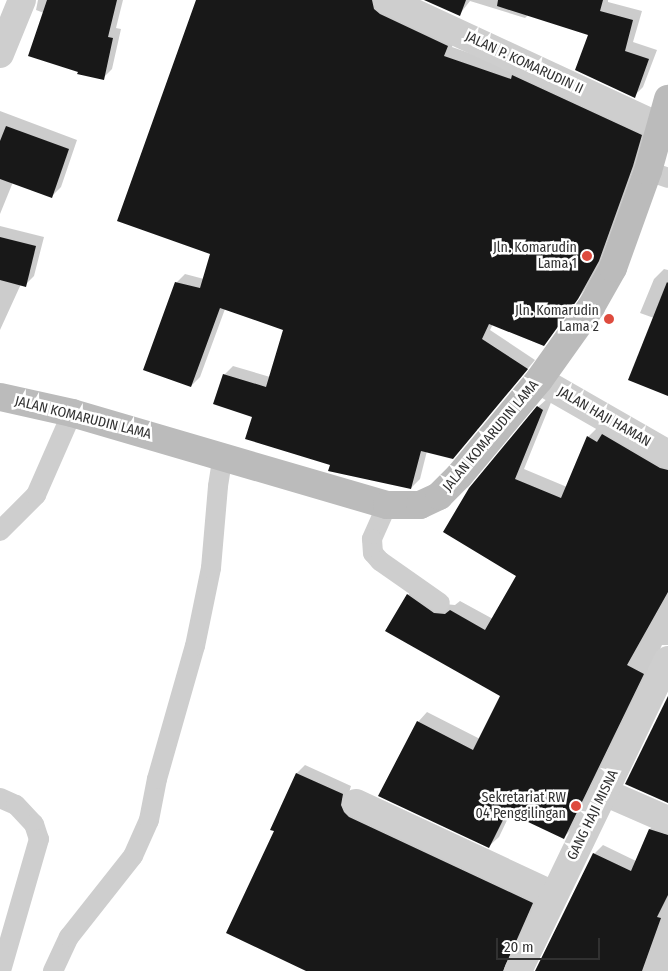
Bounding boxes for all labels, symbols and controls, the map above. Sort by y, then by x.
street label: JALAN P. KOMARUDIN II [462,28,586,98]
place label: Jln. Komarudin Lama 1 [493,240,577,272]
marker: Jln. Komarudin Lama 1 [581,250,593,262]
place label: Jln. Komarudin Lama 2 [515,303,599,336]
marker: Jln. Komarudin Lama 2 [603,313,615,325]
street label: JALAN KOMARUDIN LAMA [440,377,542,495]
street label: JALAN HAJI HAMAN [554,384,654,450]
street label: JALAN KOMARUDIN LAMA [13,393,153,443]
street label: GANG HAJI MISNA [564,767,622,863]
place label: Sekretariat RW 04 Penggilingan [476,790,566,822]
marker: Sekretariat RW 04 Penggilingan [570,800,582,812]
scale bar [498,928,602,960]
text: 20 m [504,938,534,956]

